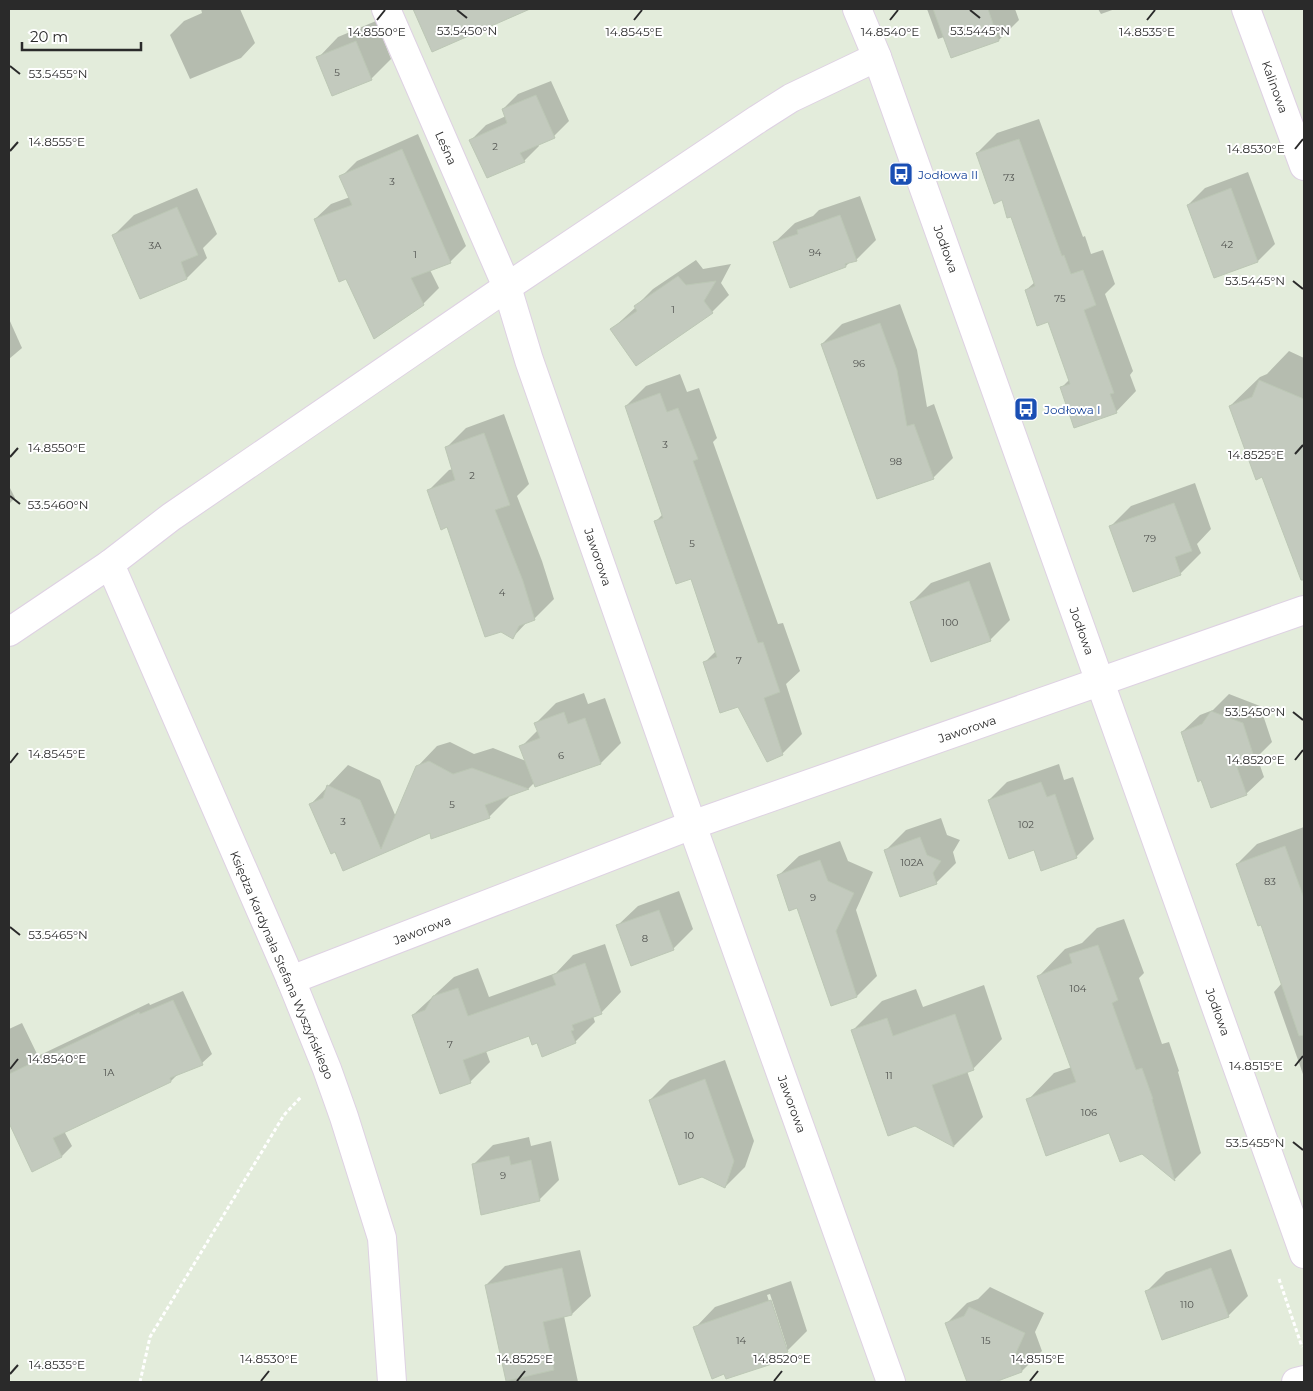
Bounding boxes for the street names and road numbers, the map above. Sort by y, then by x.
street label: Kalinowa [1259,59,1291,115]
street label: Leśna [432,129,460,167]
street label: Jodłowa [930,222,962,275]
street label: Jaworowa [581,525,615,588]
street label: Jodłowa [1066,604,1098,657]
street label: Jaworowa [935,712,998,746]
street label: Księdza Kardynała Stefana Wyszyńskiego [227,849,337,1081]
street label: Jaworowa [390,912,453,948]
street label: Jodłowa [1202,985,1234,1038]
street label: Jaworowa [774,1072,809,1135]

